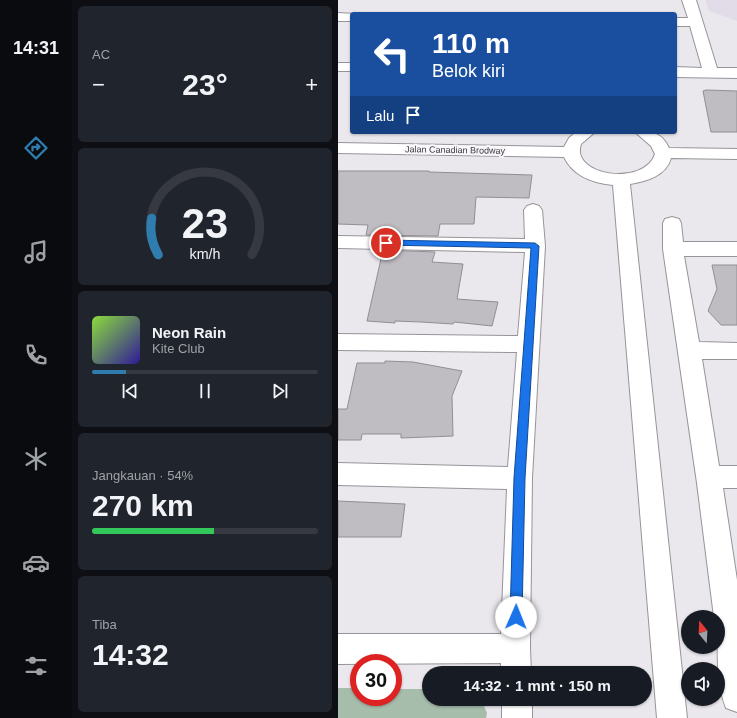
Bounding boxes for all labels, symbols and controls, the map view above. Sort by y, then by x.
icon: left [366,28,418,80]
text: 110 m [432,28,510,59]
text: 14:31 [13,38,59,58]
text: AC [92,47,110,62]
text: Belok kiri [432,61,505,81]
text: 23° [182,68,228,101]
text: − [92,72,105,97]
text: + [305,72,318,97]
icon: arrive [402,104,424,126]
text: Lalu [366,107,394,124]
icon: directions [22,134,50,162]
street label: Jalan Canadian Brodway [405,144,506,156]
text: 23 [182,199,228,246]
pin [369,226,403,260]
icon: arrive [375,232,397,254]
icon: music [22,238,50,266]
text: km/h [190,245,221,261]
text: Neon Rain [152,324,226,341]
icon: phone [22,341,50,369]
text: Kite Club [152,341,205,356]
icon: previous [119,380,141,402]
icon: pause [194,380,216,402]
icon: next [269,380,291,402]
icon: climate [22,445,50,473]
text: Jangkauan · 54% [92,468,193,483]
text: 270 km [92,489,194,522]
icon: car [22,549,50,577]
position arrow [495,596,537,638]
north arrow [681,610,725,654]
map controls [681,610,725,706]
text: Tiba [92,617,117,632]
text: 14:32 [92,638,169,671]
icon: filters [22,652,50,680]
speed limit sign: 30 [350,654,402,706]
button: sound [681,662,725,706]
text: 14:32 · 1 mnt · 150 m [463,677,611,694]

